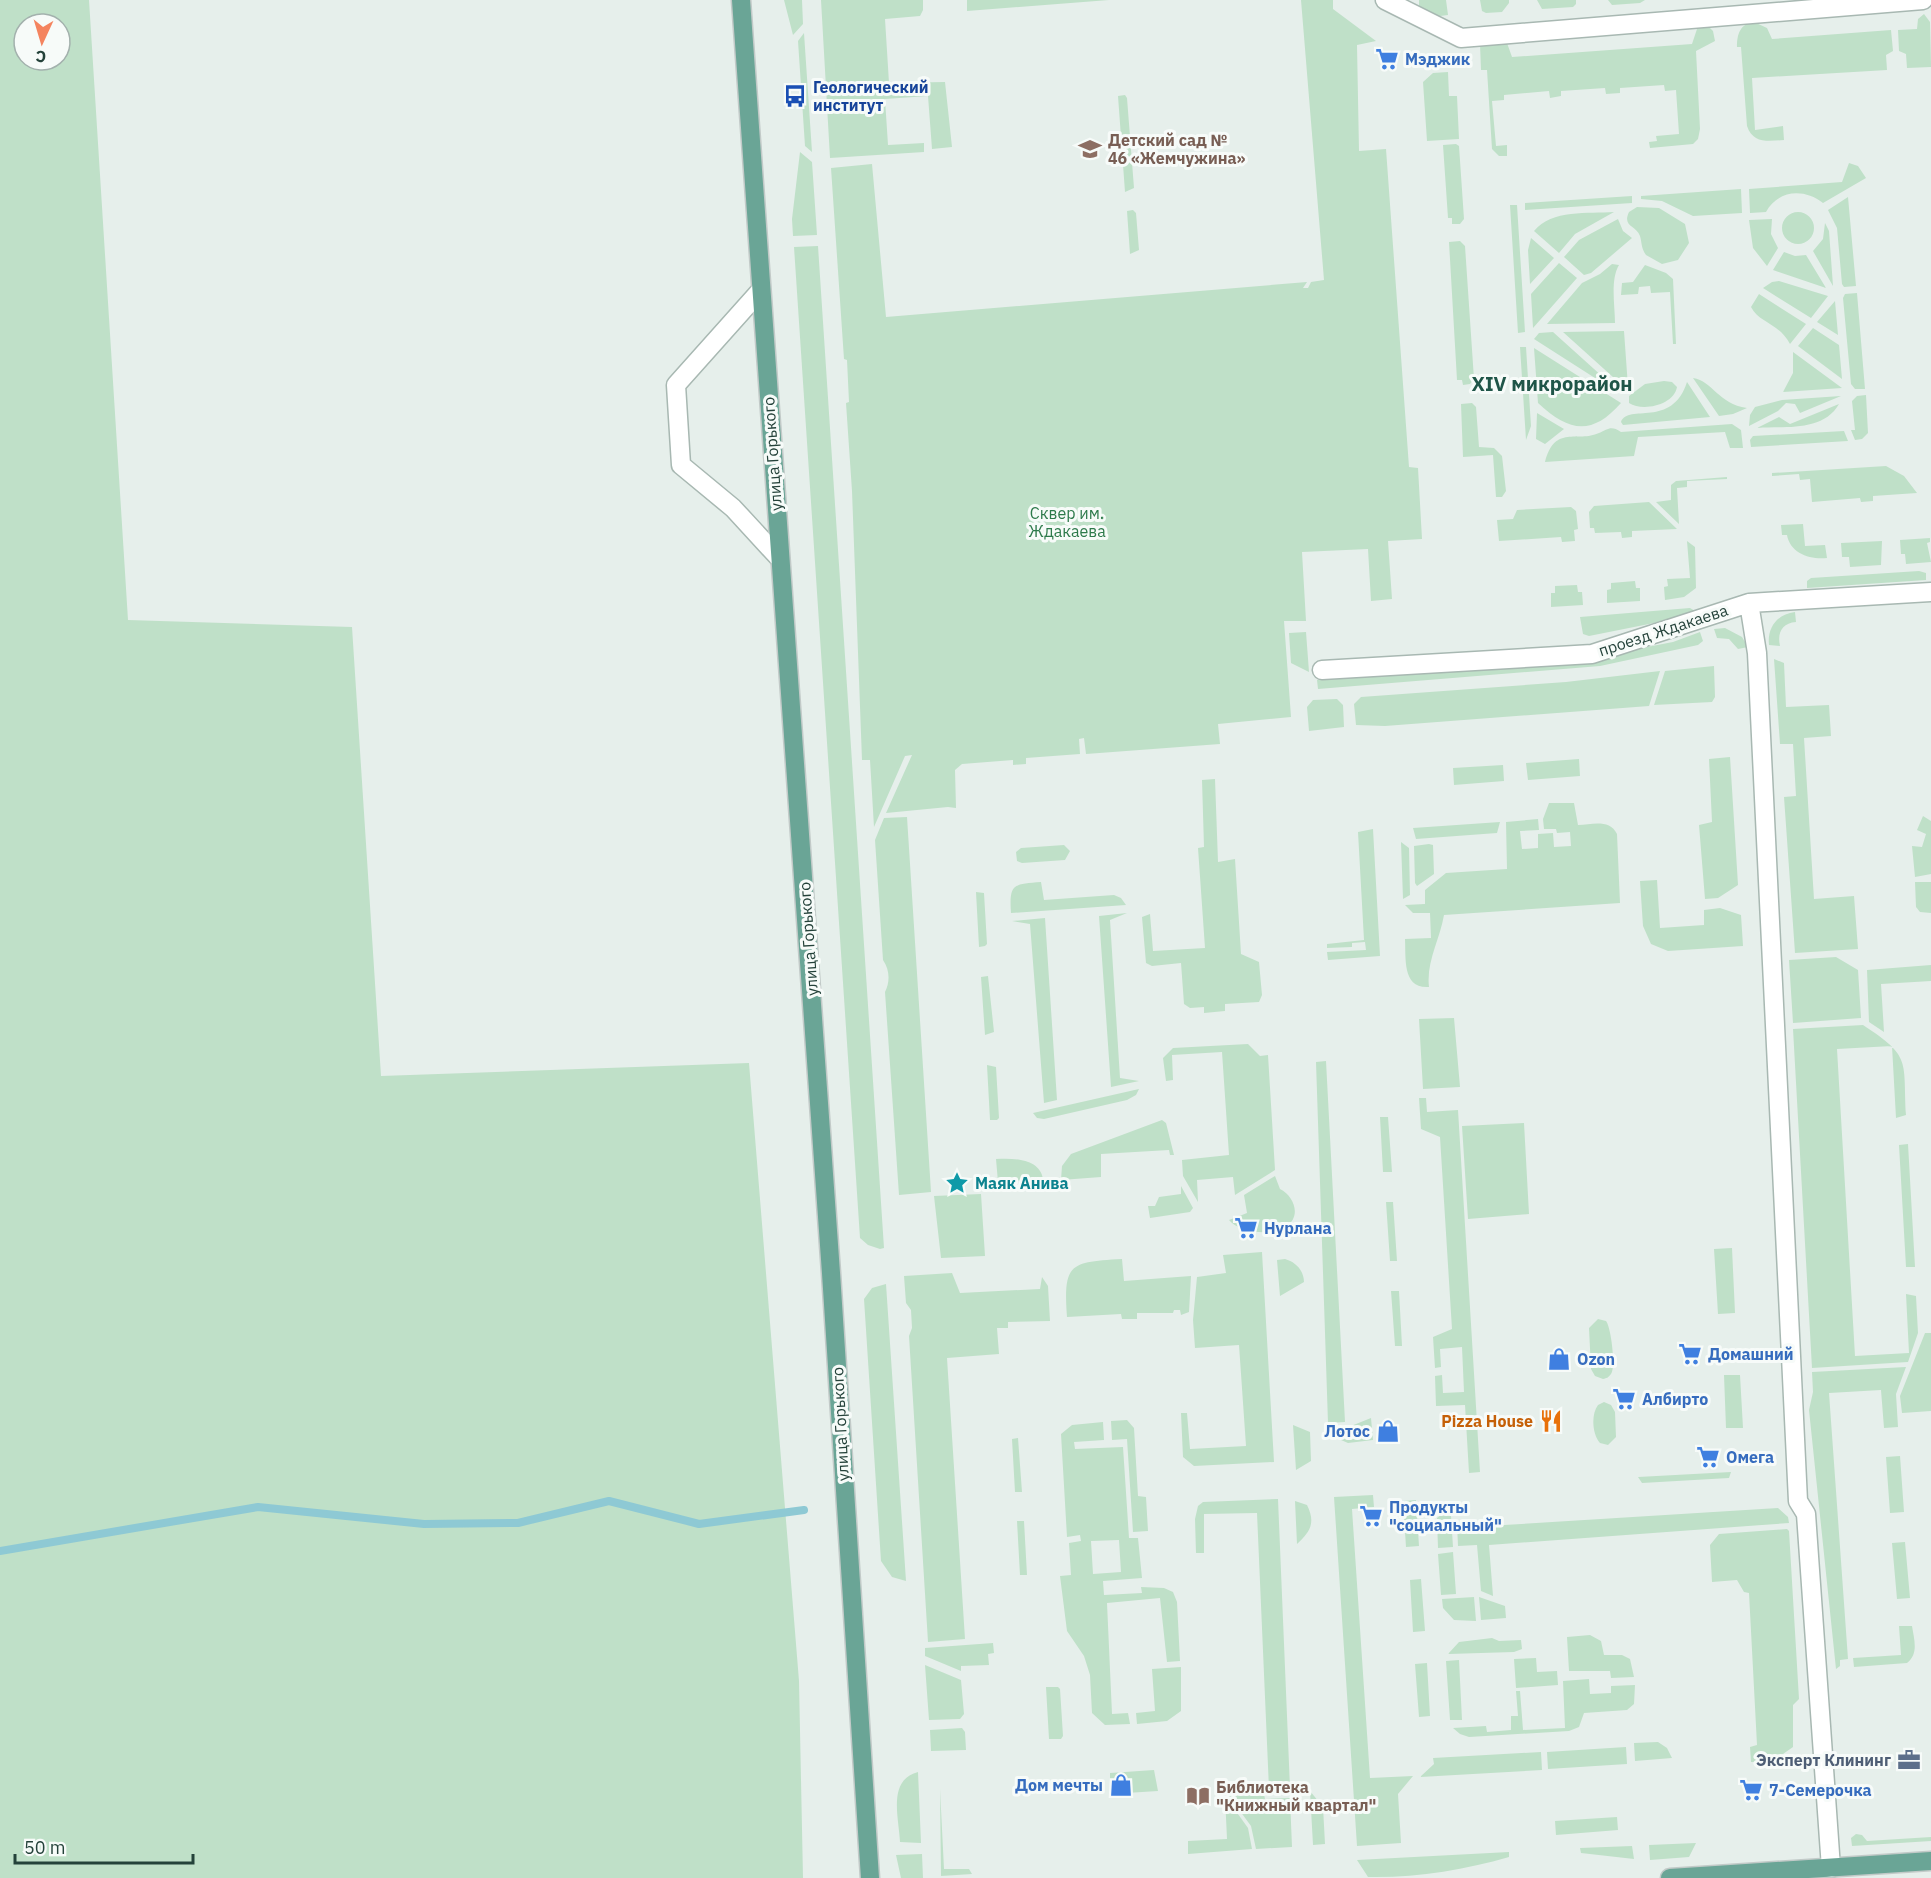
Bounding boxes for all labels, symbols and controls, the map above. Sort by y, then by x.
north arrow [12,12,72,72]
supermarket icon: Мэджик [1374,46,1400,72]
text: С [35,47,47,67]
place label: Мэджик [1405,49,1470,69]
place label: Геологический институт [813,77,929,115]
bus stop icon: Геологический институт [782,83,808,109]
place label: Детский сад № 46 «Жемчужина» [1108,130,1246,168]
school or university icon: Детский сад № 46 «Жемчужина» [1077,136,1103,162]
district label: XIV микрорайон [1471,370,1633,397]
street label: улица Горького [758,396,786,512]
park label: Сквер им. Ждакаева [1028,503,1106,541]
street label: проезд Ждакаева [1596,600,1731,660]
street label: улица Горького [794,881,822,997]
place icon: Маяк Анива [944,1170,970,1196]
place label: Маяк Анива [975,1173,1069,1193]
supermarket icon: Нурлана [1233,1215,1259,1241]
place label: Нурлана [1264,1218,1332,1238]
supermarket icon: Домашний [1677,1341,1703,1367]
place label: Домашний [1708,1344,1794,1364]
shop icon: Ozon [1546,1346,1572,1372]
place label: Ozon [1577,1349,1615,1369]
street label: улица Горького [827,1366,853,1482]
supermarket icon: Албирто [1611,1386,1637,1412]
place label: Албирто [1642,1389,1708,1409]
restaurant icon: Pizza House [1538,1408,1564,1434]
place label: Pizza House [1441,1411,1533,1431]
shop icon: Лотос [1375,1418,1401,1444]
place label: Лотос [1324,1421,1370,1441]
supermarket icon: Омега [1695,1444,1721,1470]
place label: Омега [1726,1447,1774,1467]
place label: Продукты "социальный" [1389,1497,1502,1535]
supermarket icon: Продукты "социальный" [1358,1503,1384,1529]
office icon: Эксперт Клининг [1896,1747,1922,1773]
place label: Эксперт Клининг [1756,1750,1891,1770]
shop icon: Дом мечты [1108,1772,1134,1798]
place label: Дом мечты [1015,1775,1103,1795]
place label: Библиотека "Книжный квартал" [1216,1777,1376,1815]
supermarket icon: 7-Семерочка [1738,1777,1764,1803]
place label: 7-Семерочка [1769,1780,1872,1800]
library icon: Библиотека "Книжный квартал" [1185,1783,1211,1809]
scale bar [15,1827,194,1865]
text: 50 m [24,1836,66,1859]

